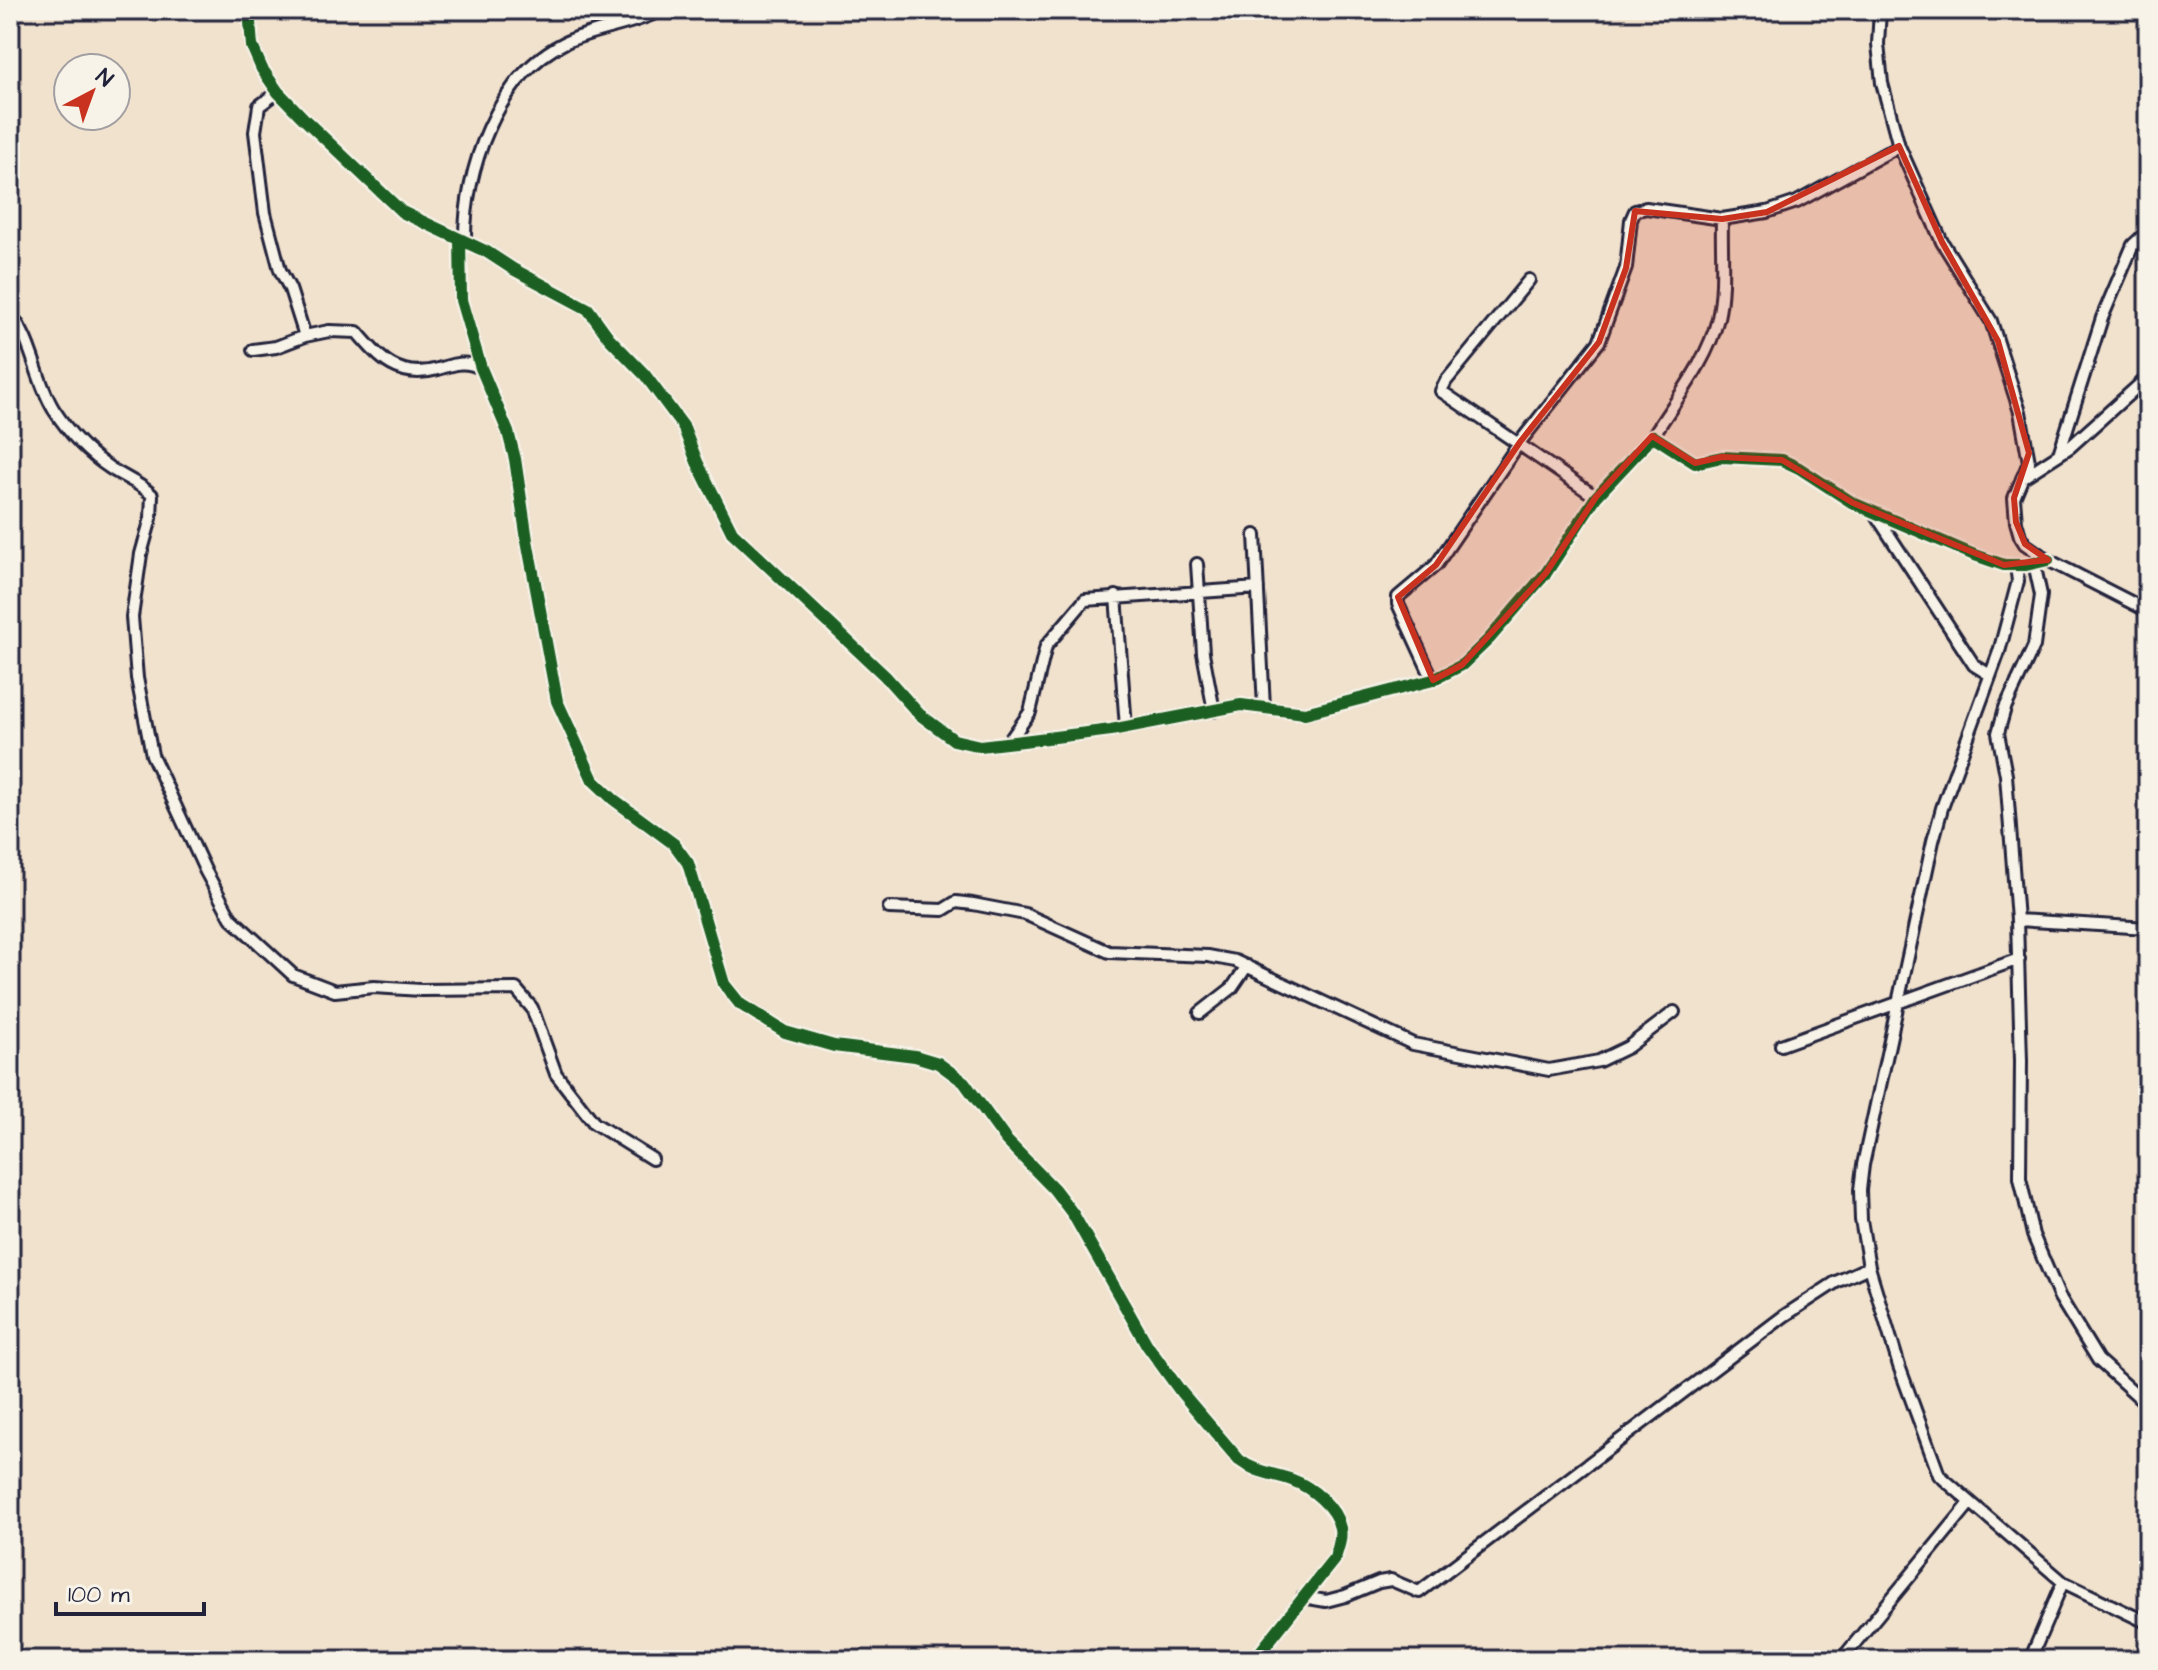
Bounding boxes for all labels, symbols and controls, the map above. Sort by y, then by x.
north arrow [52,52,132,132]
text: N [89,62,120,94]
scale bar [56,1566,204,1616]
text: 100 m [68,1578,130,1612]

